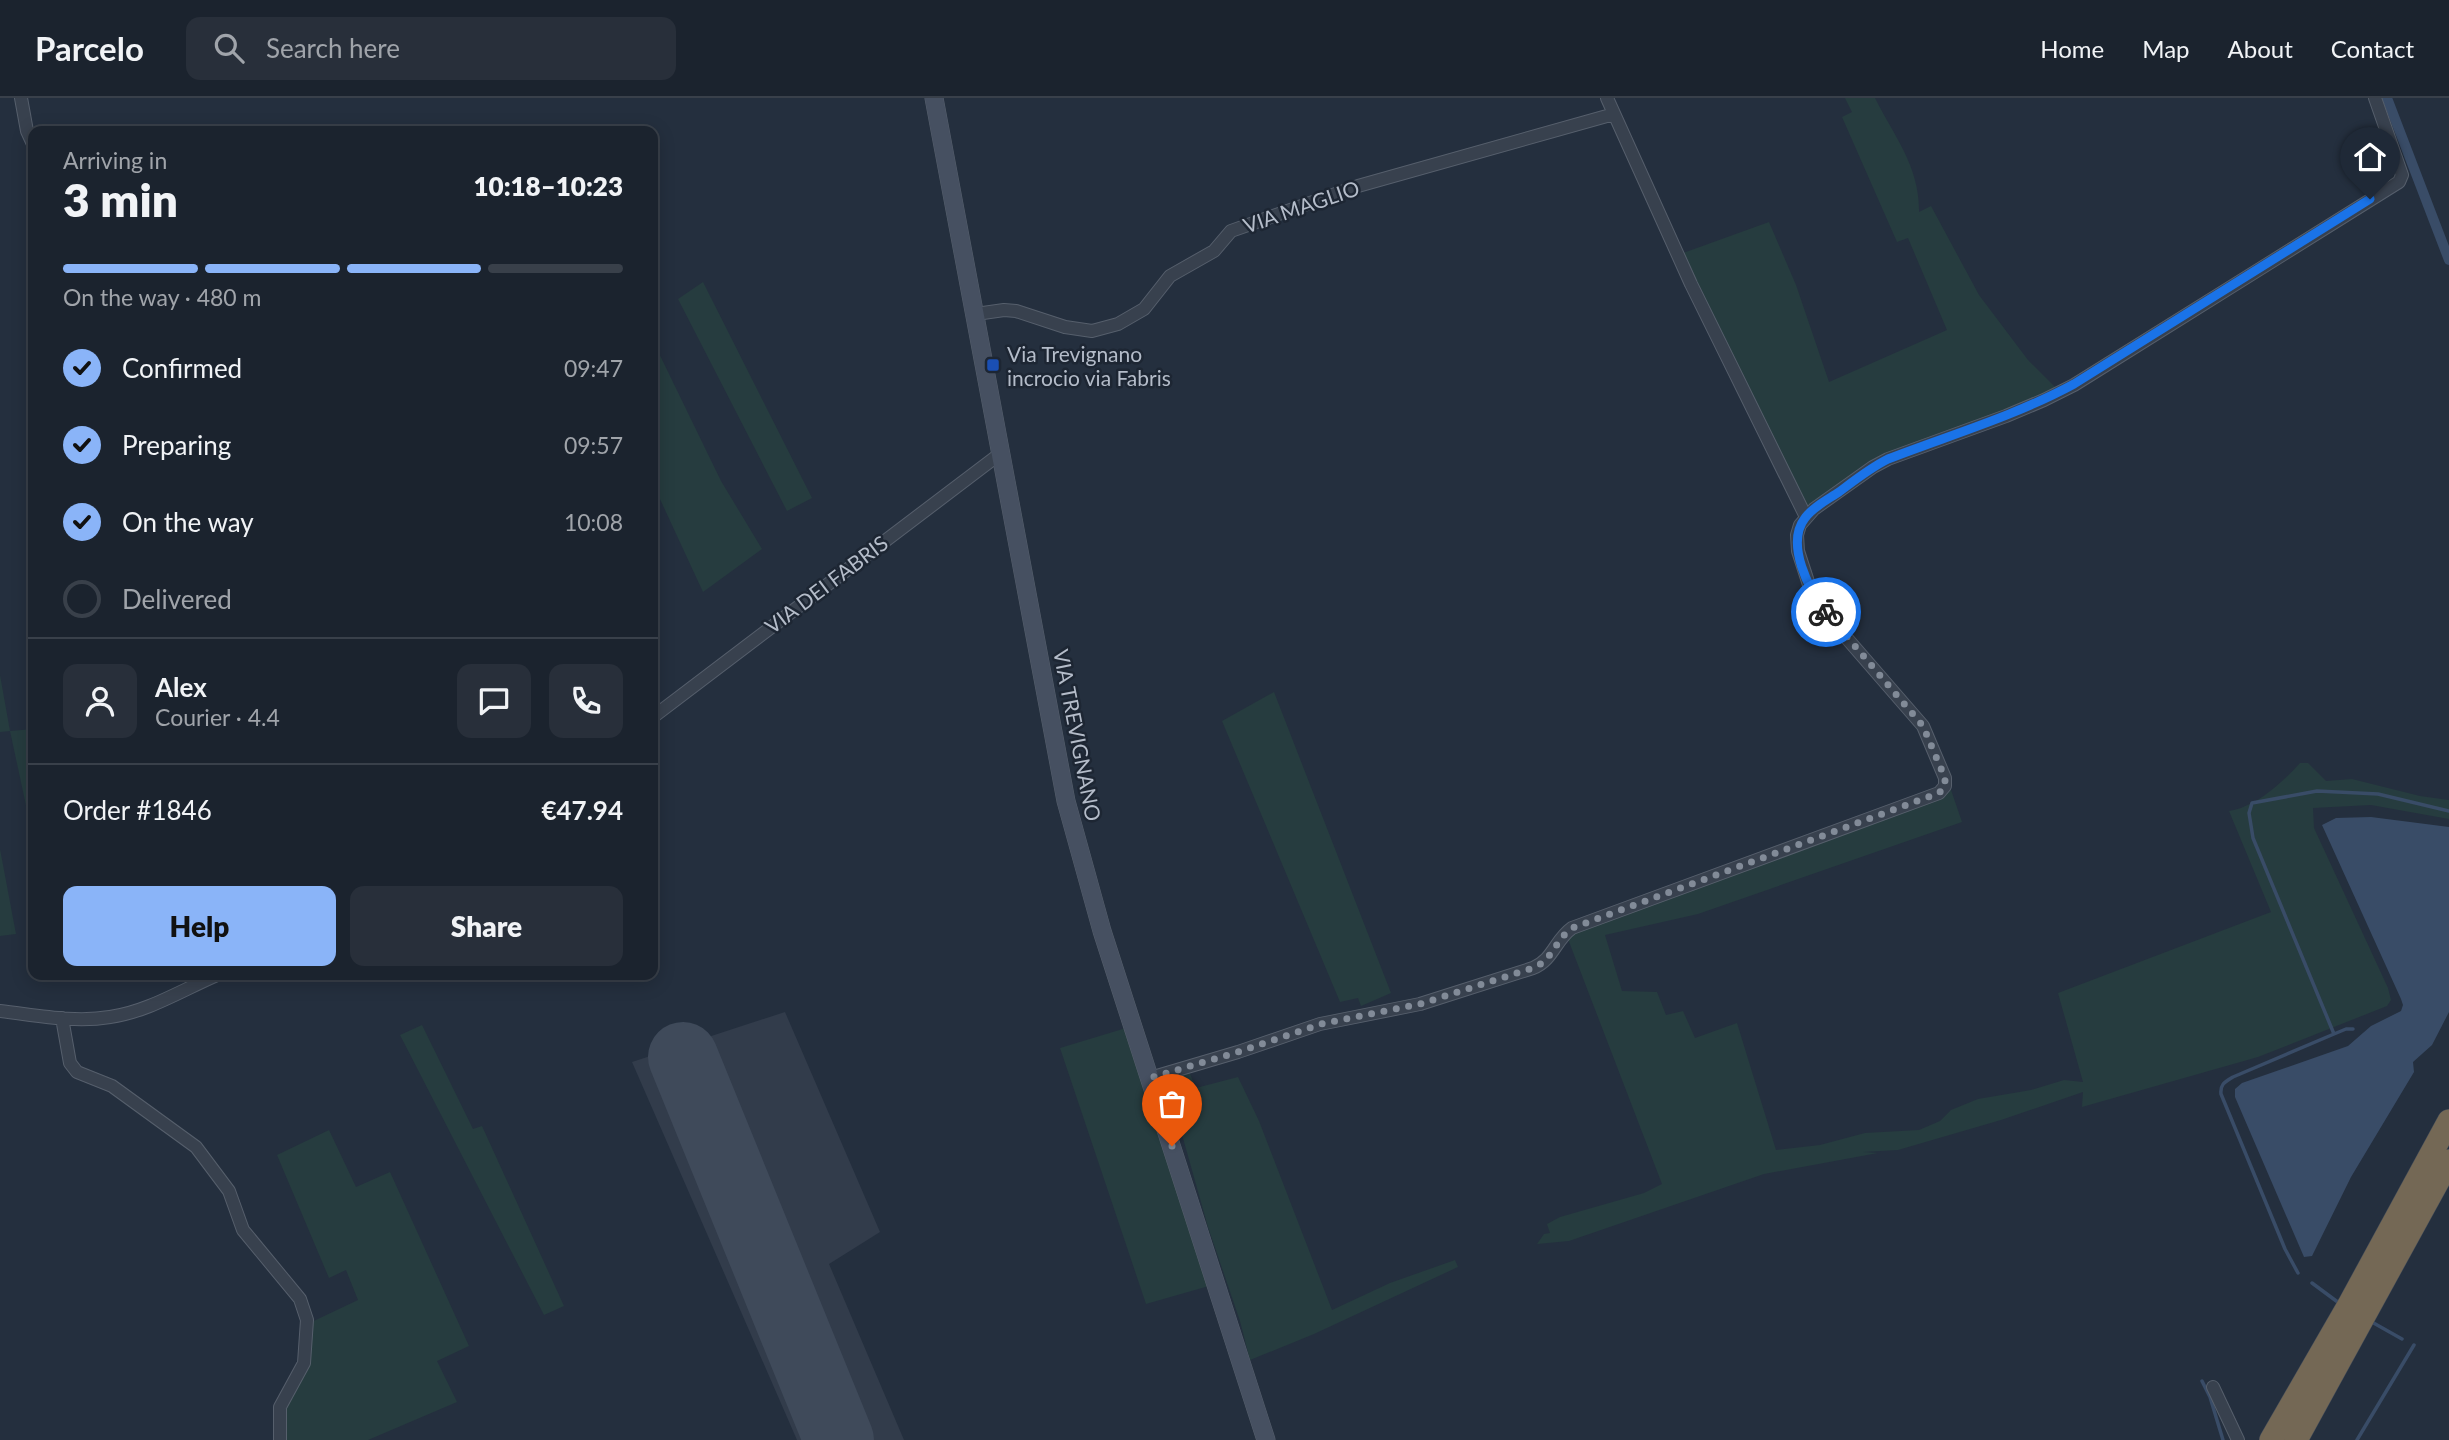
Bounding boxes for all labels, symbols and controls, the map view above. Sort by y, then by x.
search box [186,17,676,80]
text: Parcelo [35,28,144,68]
icon: search [210,29,248,67]
text: Search here [266,32,400,64]
text: Home [2040,34,2104,63]
text: Map [2142,34,2190,63]
text: About [2228,34,2293,63]
text: Contact [2331,34,2414,63]
pin [2340,127,2400,199]
icon: home [2351,138,2389,176]
text: Arriving in [63,146,167,174]
text: 10:18–10:23 [473,170,623,202]
text: 3 min [63,172,178,227]
street label: VIA MAGLIO [1240,174,1362,238]
text: On the way · 480 m [63,283,262,311]
place label: Via Trevignano incrocio via Fabris [1007,341,1171,390]
icon: check [63,349,101,387]
text: Confirmed [122,352,242,384]
text: 09:47 [564,354,623,382]
marker: Via Trevignano incrocio via Fabris [985,357,1001,373]
icon: check [63,426,101,464]
text: Preparing [122,429,231,461]
text: 09:57 [564,431,623,459]
icon: check [63,503,101,541]
text: On the way [122,506,254,538]
text: 10:08 [564,508,623,536]
street label: VIA DEI FABRIS [760,530,892,638]
courier [1791,577,1861,647]
text: Delivered [122,583,232,615]
icon: bike [1807,593,1845,631]
street label: VIA TREVIGNANO [1049,647,1107,823]
button: person [63,664,137,738]
button: chat [457,664,531,738]
button: phone [549,664,623,738]
text: Alex [155,671,207,703]
text: Courier · 4.4 [155,703,280,731]
text: Order #1846 [63,794,212,826]
text: €47.94 [541,794,623,826]
button: Help [63,886,336,966]
button: Share [350,886,623,966]
pin [1142,1074,1202,1146]
icon: bag [1153,1085,1191,1123]

